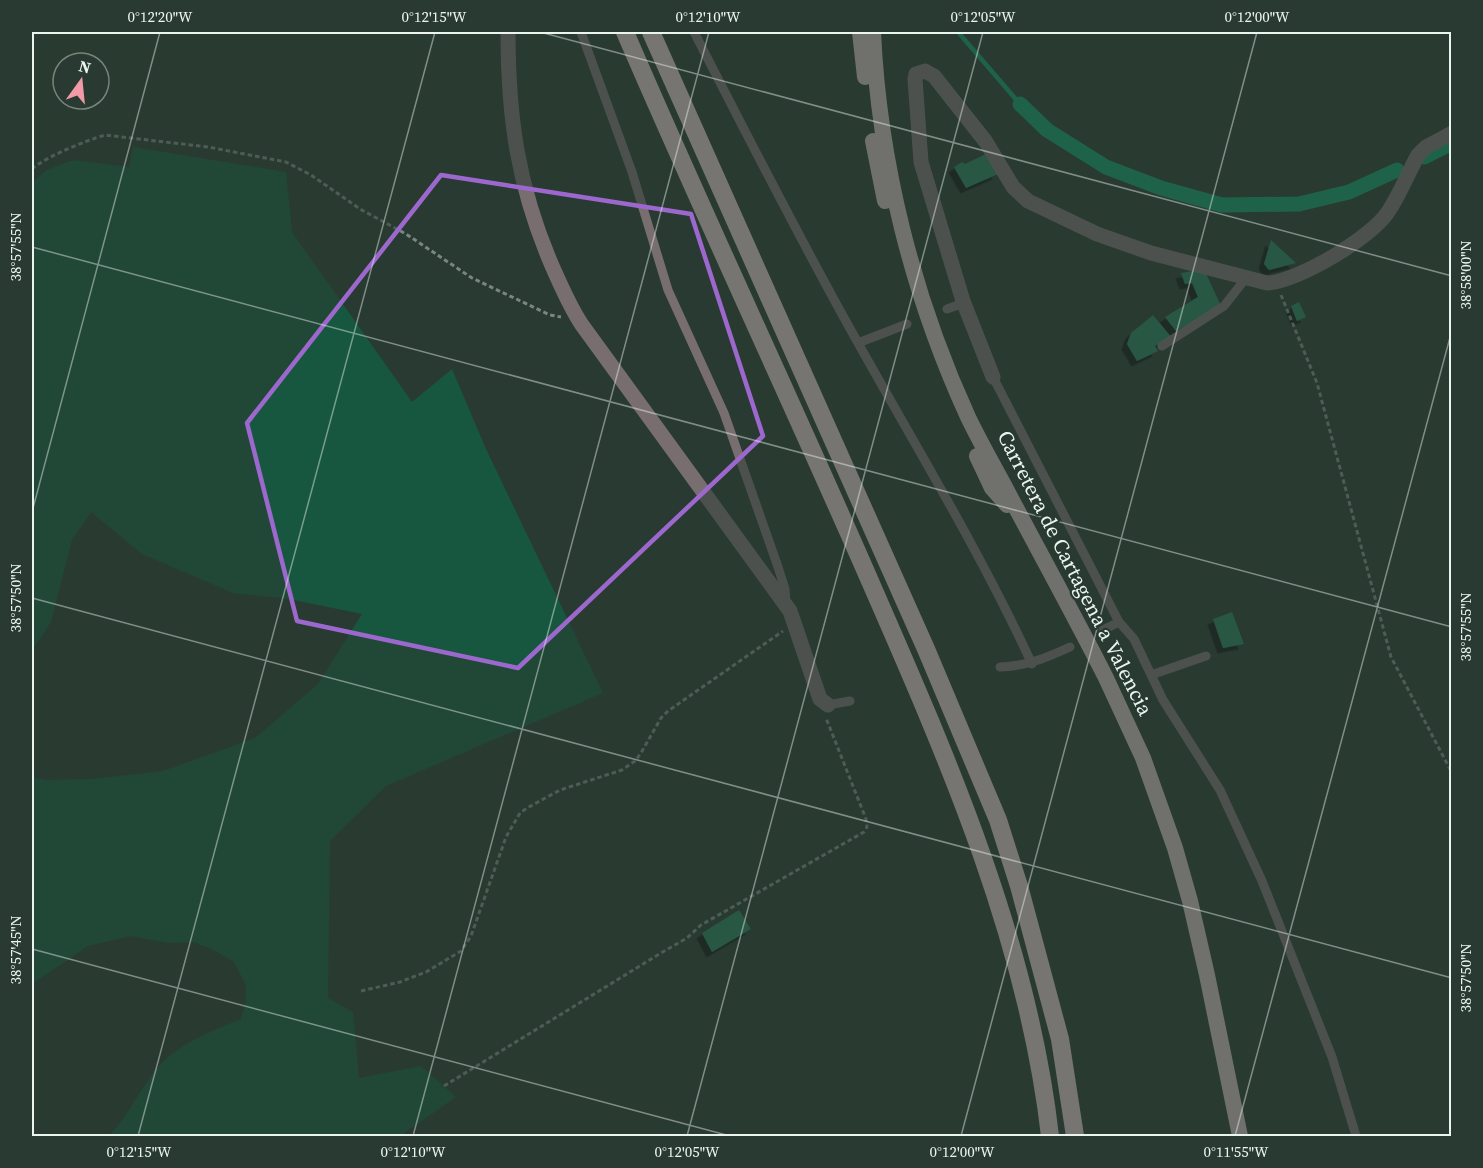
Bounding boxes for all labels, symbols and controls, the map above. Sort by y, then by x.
text: 0°12'20"W [128,6,193,27]
text: 0°12'15"W [402,6,467,27]
text: 0°12'10"W [676,6,741,27]
text: 0°12'05"W [951,6,1016,27]
text: 0°12'00"W [1225,6,1290,27]
north arrow [51,51,111,111]
text: N [76,54,94,79]
text: 38°57'55"N [5,212,26,282]
text: 38°58'00"N [1455,240,1476,310]
street label: Carretera de Cartagena a Valencia [991,425,1160,721]
text: 38°57'50"N [5,563,26,633]
text: 38°57'55"N [1455,592,1476,662]
text: 38°57'45"N [5,915,26,985]
text: 38°57'50"N [1455,943,1476,1013]
text: 0°12'15"W [107,1141,172,1162]
text: 0°12'10"W [381,1141,446,1162]
text: 0°12'05"W [655,1141,720,1162]
text: 0°12'00"W [930,1141,995,1162]
text: 0°11'55"W [1204,1141,1269,1162]

